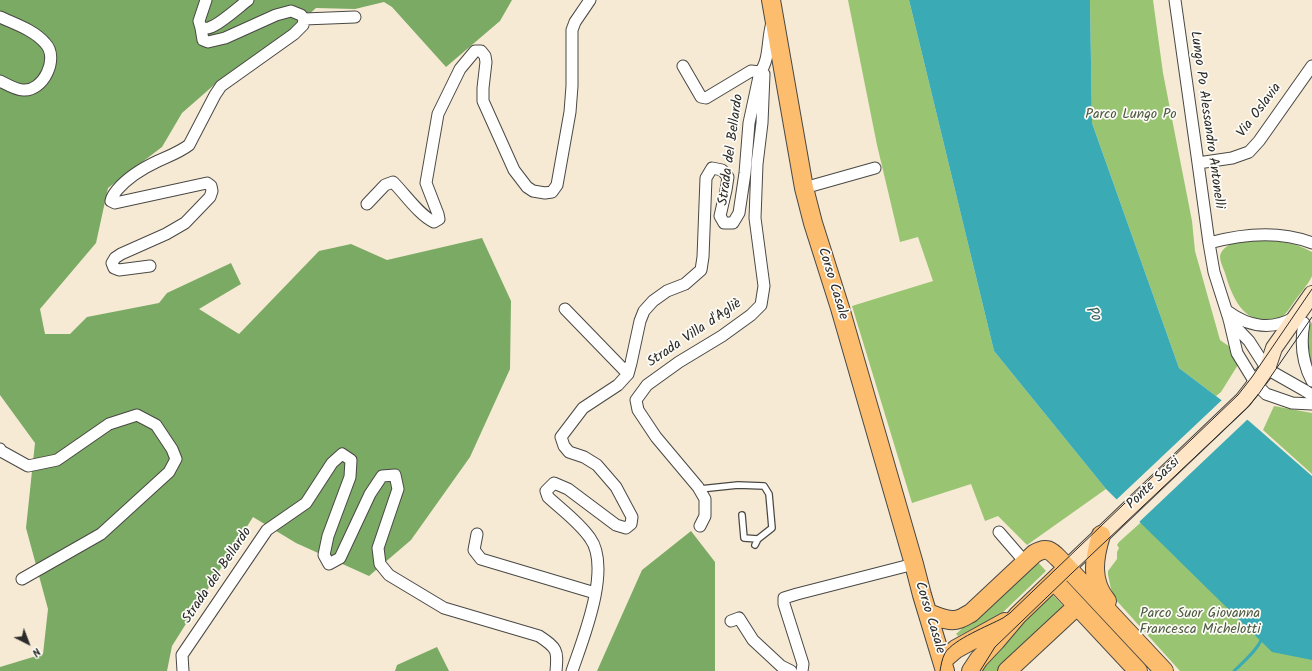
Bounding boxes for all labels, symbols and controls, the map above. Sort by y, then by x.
street label: Lungo Po Alessandro Antonelli [1185,30,1227,210]
street label: Via Oslavia [1234,81,1286,141]
street label: Strada del Bellardo [716,93,748,207]
park label: Parco Lungo Po [1085,108,1177,124]
street label: Corso Casale [813,246,851,322]
street label: Strada Villa d'Agliè [645,296,745,372]
water label: Po [1080,303,1104,325]
street label: Ponte Sassi [1124,454,1184,514]
street label: Strada del Bellardo [180,525,256,627]
street label: Corso Casale [910,580,948,656]
park label: Parco Suor Giovanna Francesca Michelotti [1139,607,1261,640]
north arrow [8,623,48,663]
text: N [27,643,45,661]

